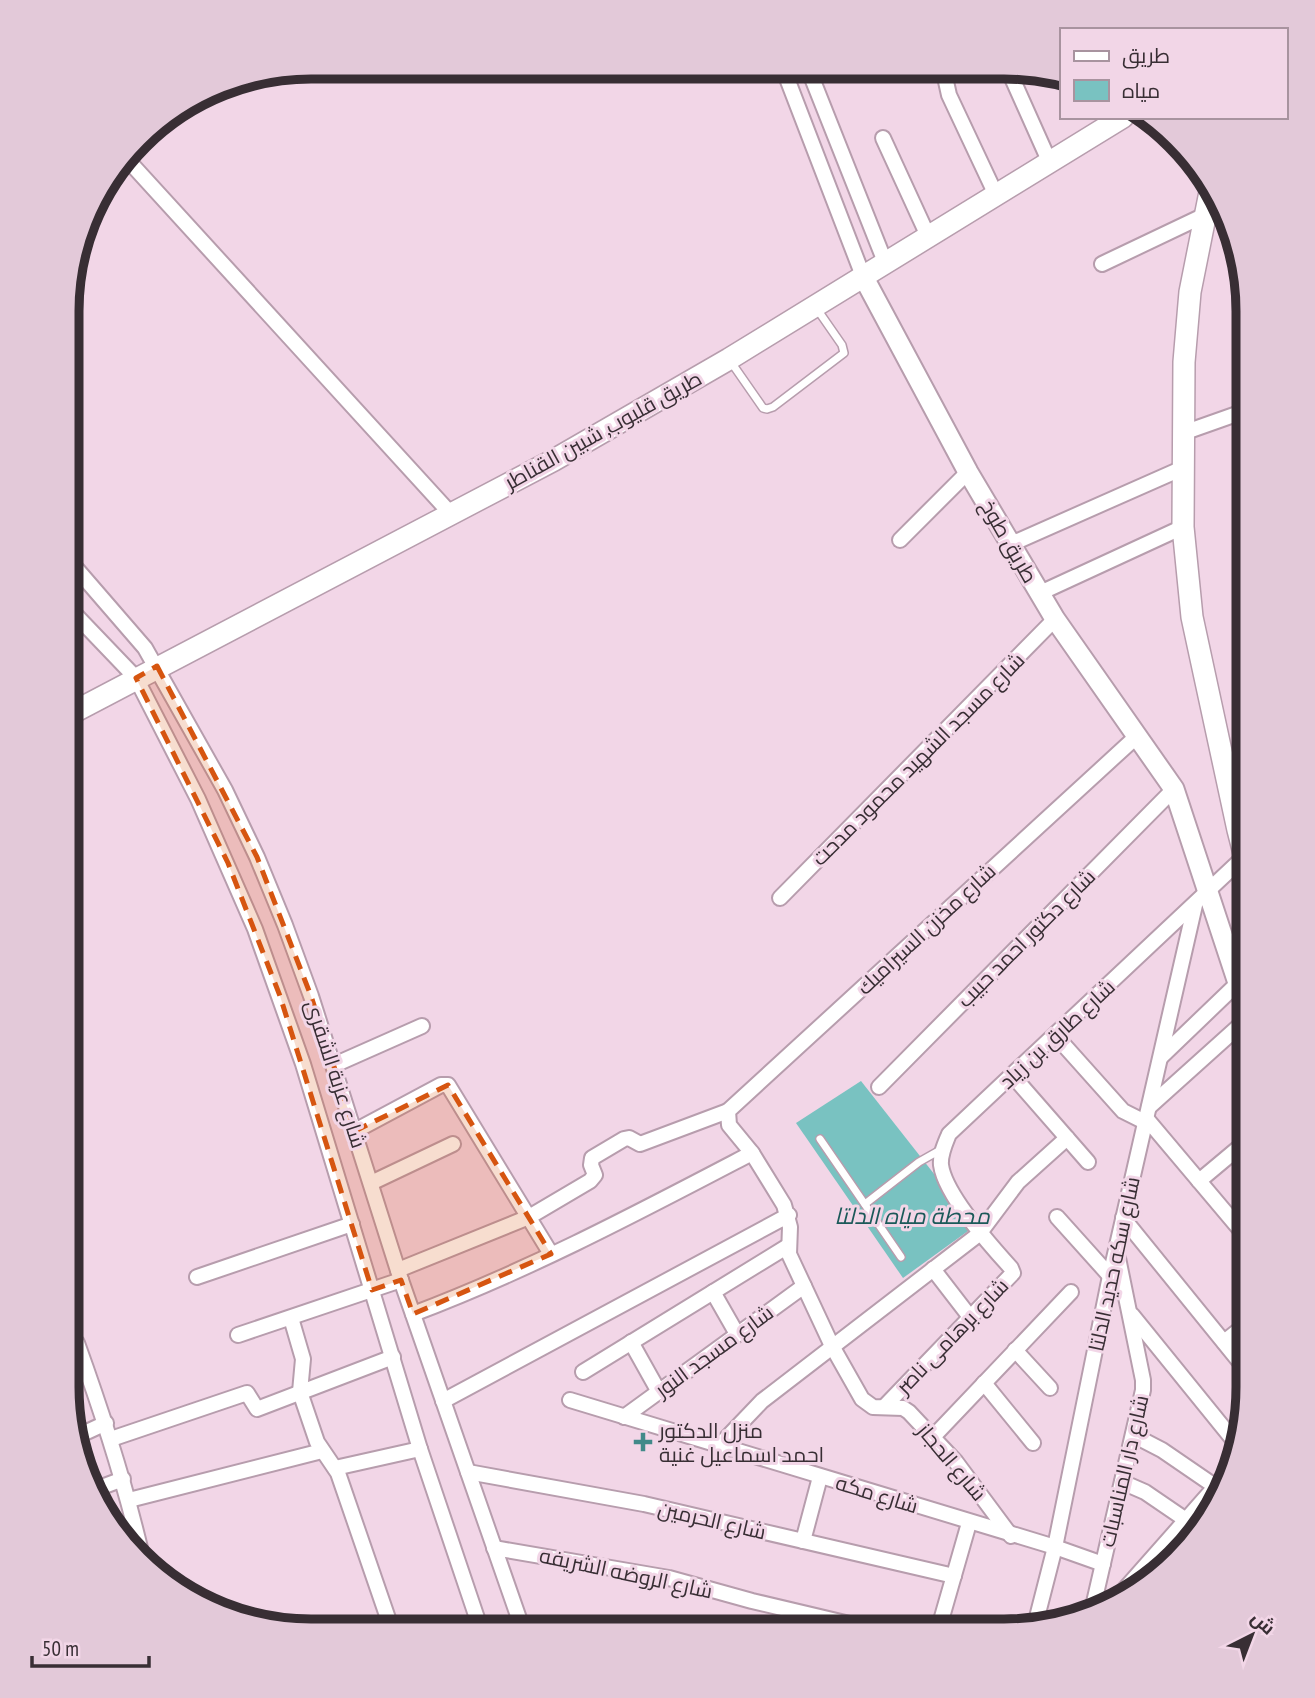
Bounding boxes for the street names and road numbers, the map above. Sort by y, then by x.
street label: طريق قليوب, شبين القناطر [499,365,706,496]
street label: طريق طوخ [973,494,1044,588]
street label: شارع مسجد الشهيد محمود مدحت [806,647,1031,872]
street label: شارع مخزن السيراميك [851,858,1002,1001]
street label: شارع دكتور احمد حبيب [951,863,1102,1014]
street label: شارع طارق بن زياد [993,973,1121,1095]
street label: شارع عزبة الشقرى [298,997,373,1152]
street label: شارع سكه حديد الدلتا [1082,1174,1147,1354]
street label: شارع برهامى ناصر [889,1272,1015,1401]
street label: شارع مسجد النور [649,1299,779,1405]
street label: شارع دار المناسبات [1093,1392,1156,1550]
street label: شارع الحجاز [910,1417,992,1507]
street label: شارع مكه [832,1469,921,1520]
street label: شارع الحرمين [655,1494,769,1546]
street label: شارع الروضه الشريفه [537,1541,715,1606]

